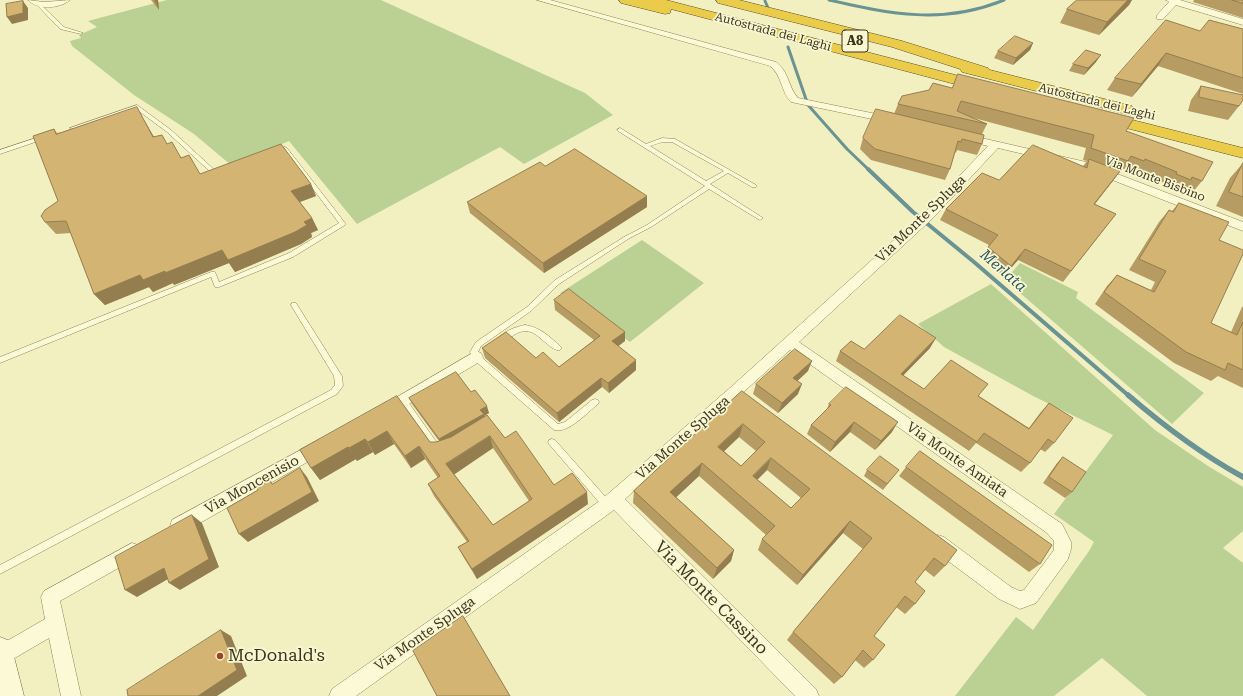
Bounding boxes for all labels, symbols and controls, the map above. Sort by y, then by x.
street label: Autostrada dei Laghi [713,10,833,54]
road number: A8 [842,30,868,52]
street label: Autostrada dei Laghi [1037,81,1157,123]
street label: Via Monte Bisbino [1103,153,1207,205]
street label: Via Monte Spluga [872,172,970,266]
water label: Merlata [976,246,1030,296]
street label: Via Monte Spluga [633,393,733,483]
street label: Via Monte Amiata [903,419,1011,501]
street label: Via Moncenisio [202,452,302,518]
street label: Via Monte Cassino [650,537,772,659]
street label: Via Monte Spluga [372,593,478,675]
place label: McDonald's [228,646,325,666]
marker: McDonald's [215,651,225,661]

